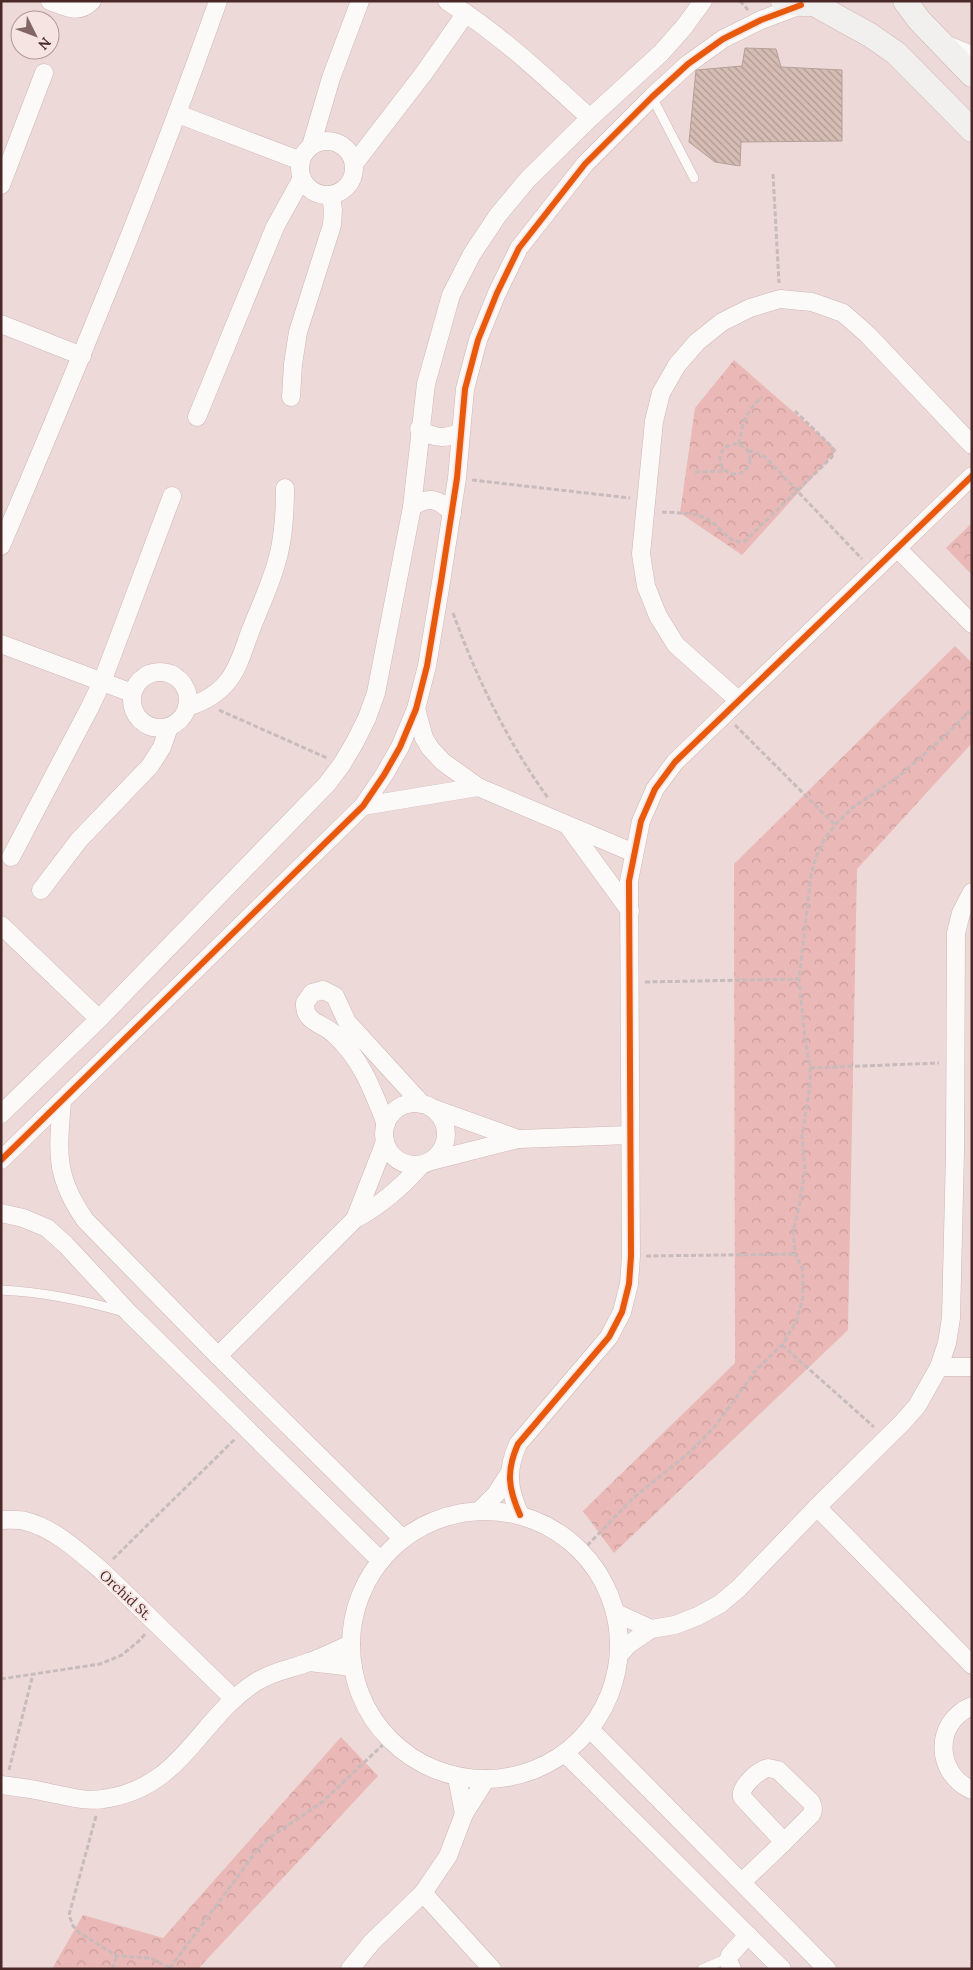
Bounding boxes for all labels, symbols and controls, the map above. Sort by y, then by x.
north arrow [10,10,60,60]
text: N [34,34,55,54]
street label: Orchid St. [96,1566,156,1624]

